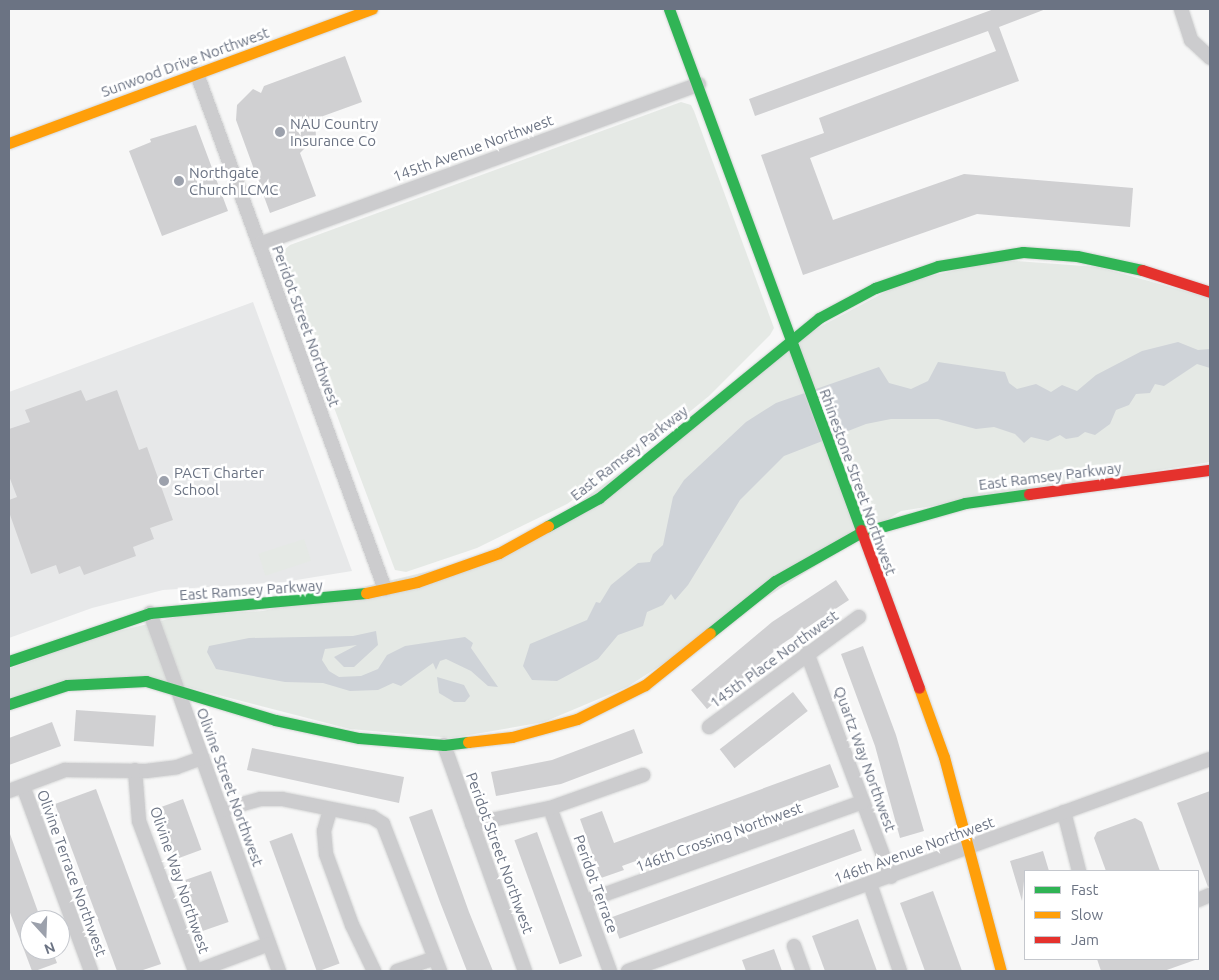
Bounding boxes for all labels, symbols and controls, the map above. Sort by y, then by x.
street label: Sunwood Drive Northwest [99,23,271,101]
street label: 145th Avenue Northwest [390,111,556,185]
place label: NAU Country Insurance Co [290,114,378,149]
marker: NAU Country Insurance Co [274,126,286,138]
place label: Northgate Church LCMC [189,163,279,198]
marker: Northgate Church LCMC [173,175,185,187]
street label: Peridot Street Northwest [268,243,344,409]
street label: Rhinestone Street Northwest [816,386,900,578]
street label: East Ramsey Parkway [567,402,691,504]
street label: East Ramsey Parkway [978,458,1122,494]
place label: PACT Charter School [174,463,264,498]
marker: PACT Charter School [158,475,170,487]
street label: East Ramsey Parkway [179,576,323,604]
street label: 145th Place Northwest [706,606,842,712]
street label: Quartz Way Northwest [830,684,900,834]
street label: Olivine Street Northwest [193,705,267,869]
street label: Peridot Street Northwest [462,770,538,936]
street label: Olivine Terrace Northwest [33,787,111,959]
street label: 146th Crossing Northwest [633,798,805,876]
street label: Olivine Way Northwest [146,804,214,956]
street label: 146th Avenue Northwest [831,813,997,887]
street label: Peridot Terrace [570,832,622,936]
legend [1024,870,1199,960]
text: Fast [1071,881,1098,898]
text: Slow [1071,906,1103,923]
north arrow [20,910,70,960]
text: Jam [1071,931,1099,948]

